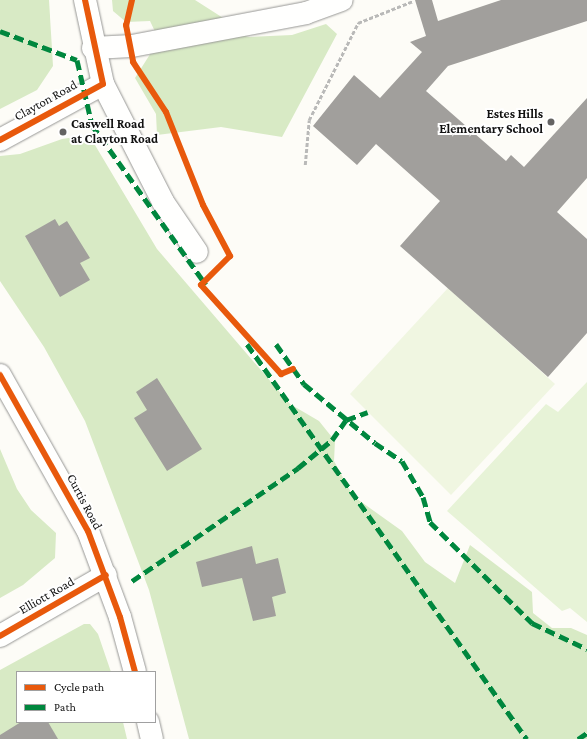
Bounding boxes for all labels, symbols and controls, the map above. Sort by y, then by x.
street label: Clayton Road [12,77,80,125]
place label: Estes Hills Elementary School [439,107,543,138]
place label: Caswell Road at Clayton Road [71,117,158,148]
marker: Estes Hills Elementary School [546,117,556,127]
marker: Caswell Road at Clayton Road [58,127,68,137]
street label: Curtis Road [63,472,105,532]
street label: Elliott Road [17,574,77,618]
legend [16,671,156,723]
text: Cycle path [54,680,104,694]
text: Path [54,700,76,714]

